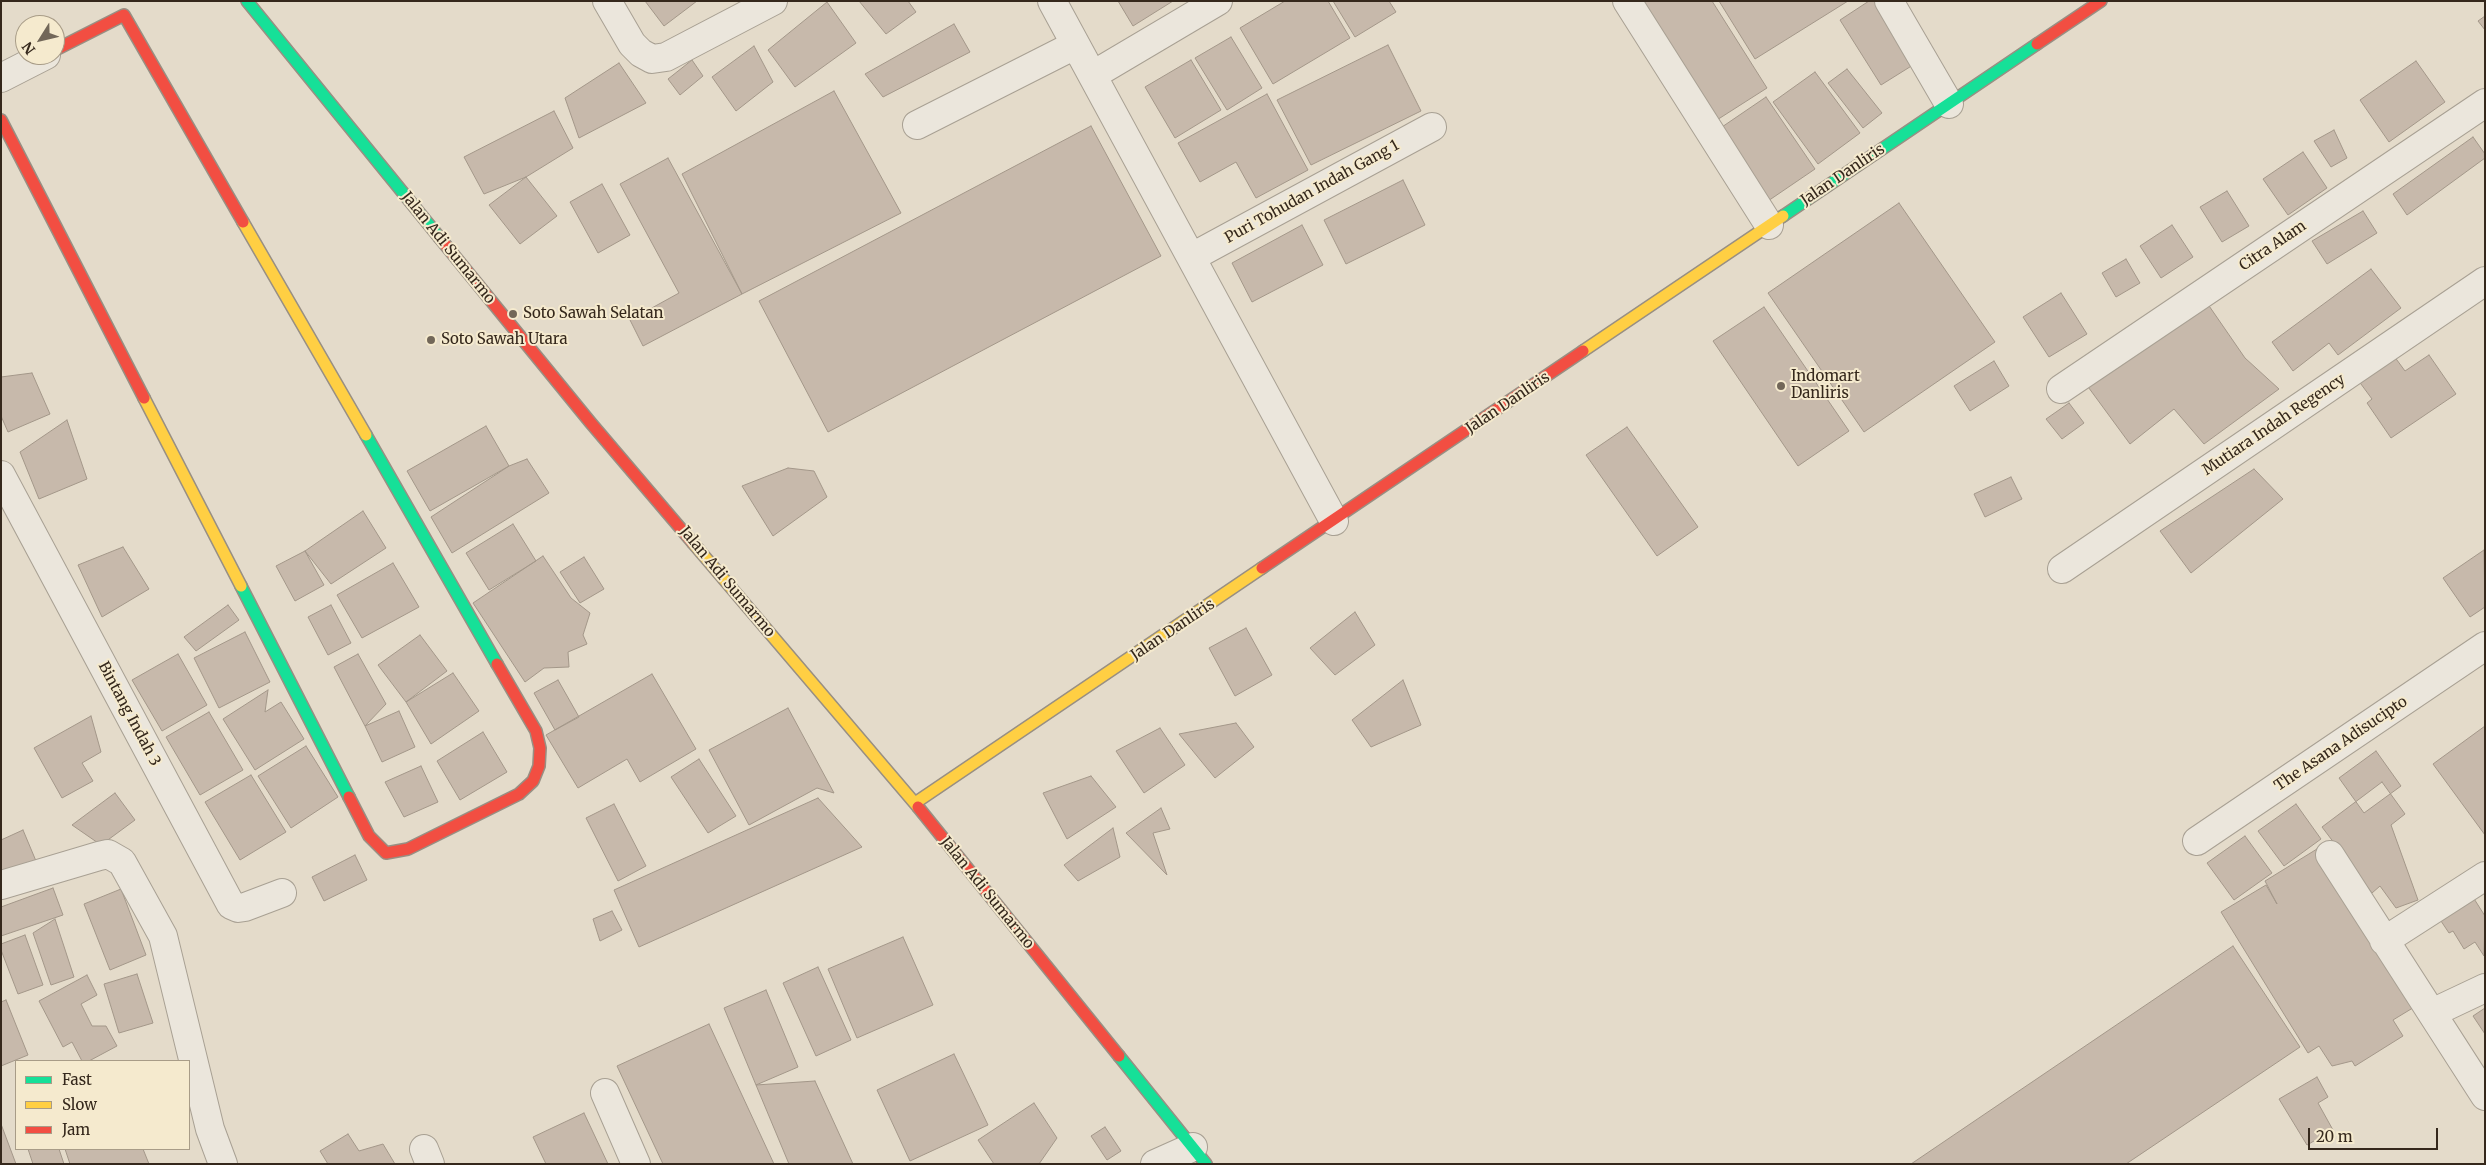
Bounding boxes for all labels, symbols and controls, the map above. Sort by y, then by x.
north arrow [15,15,65,65]
text: N [18,38,39,58]
street label: Puri Tohudan Indah Gang 1 [1222,137,1402,247]
street label: Jalan Danliris [1798,140,1888,210]
street label: Jalan Adi Sumarmo [397,188,499,308]
street label: Citra Alam [2236,217,2310,275]
place label: Soto Sawah Selatan [523,305,663,323]
marker: Soto Sawah Selatan [507,308,519,320]
place label: Soto Sawah Utara [441,331,568,349]
marker: Soto Sawah Utara [425,334,437,346]
street label: Jalan Danliris [1463,368,1553,438]
place label: Indomart Danliris [1791,368,1860,403]
street label: Mutiara Indah Regency [2199,371,2349,479]
marker: Indomart Danliris [1775,380,1787,392]
street label: Jalan Adi Sumarmo [675,523,779,641]
street label: Jalan Danliris [1128,595,1218,665]
street label: Bintang Indah 3 [94,659,164,769]
street label: The Asana Adisucipto [2271,693,2411,795]
street label: Jalan Adi Sumarmo [936,833,1038,953]
legend [15,1060,190,1150]
text: Fast [62,1070,92,1089]
text: Slow [62,1095,97,1114]
scale bar [2311,1118,2441,1150]
text: Jam [62,1120,90,1139]
text: 20 m [2316,1127,2353,1146]

